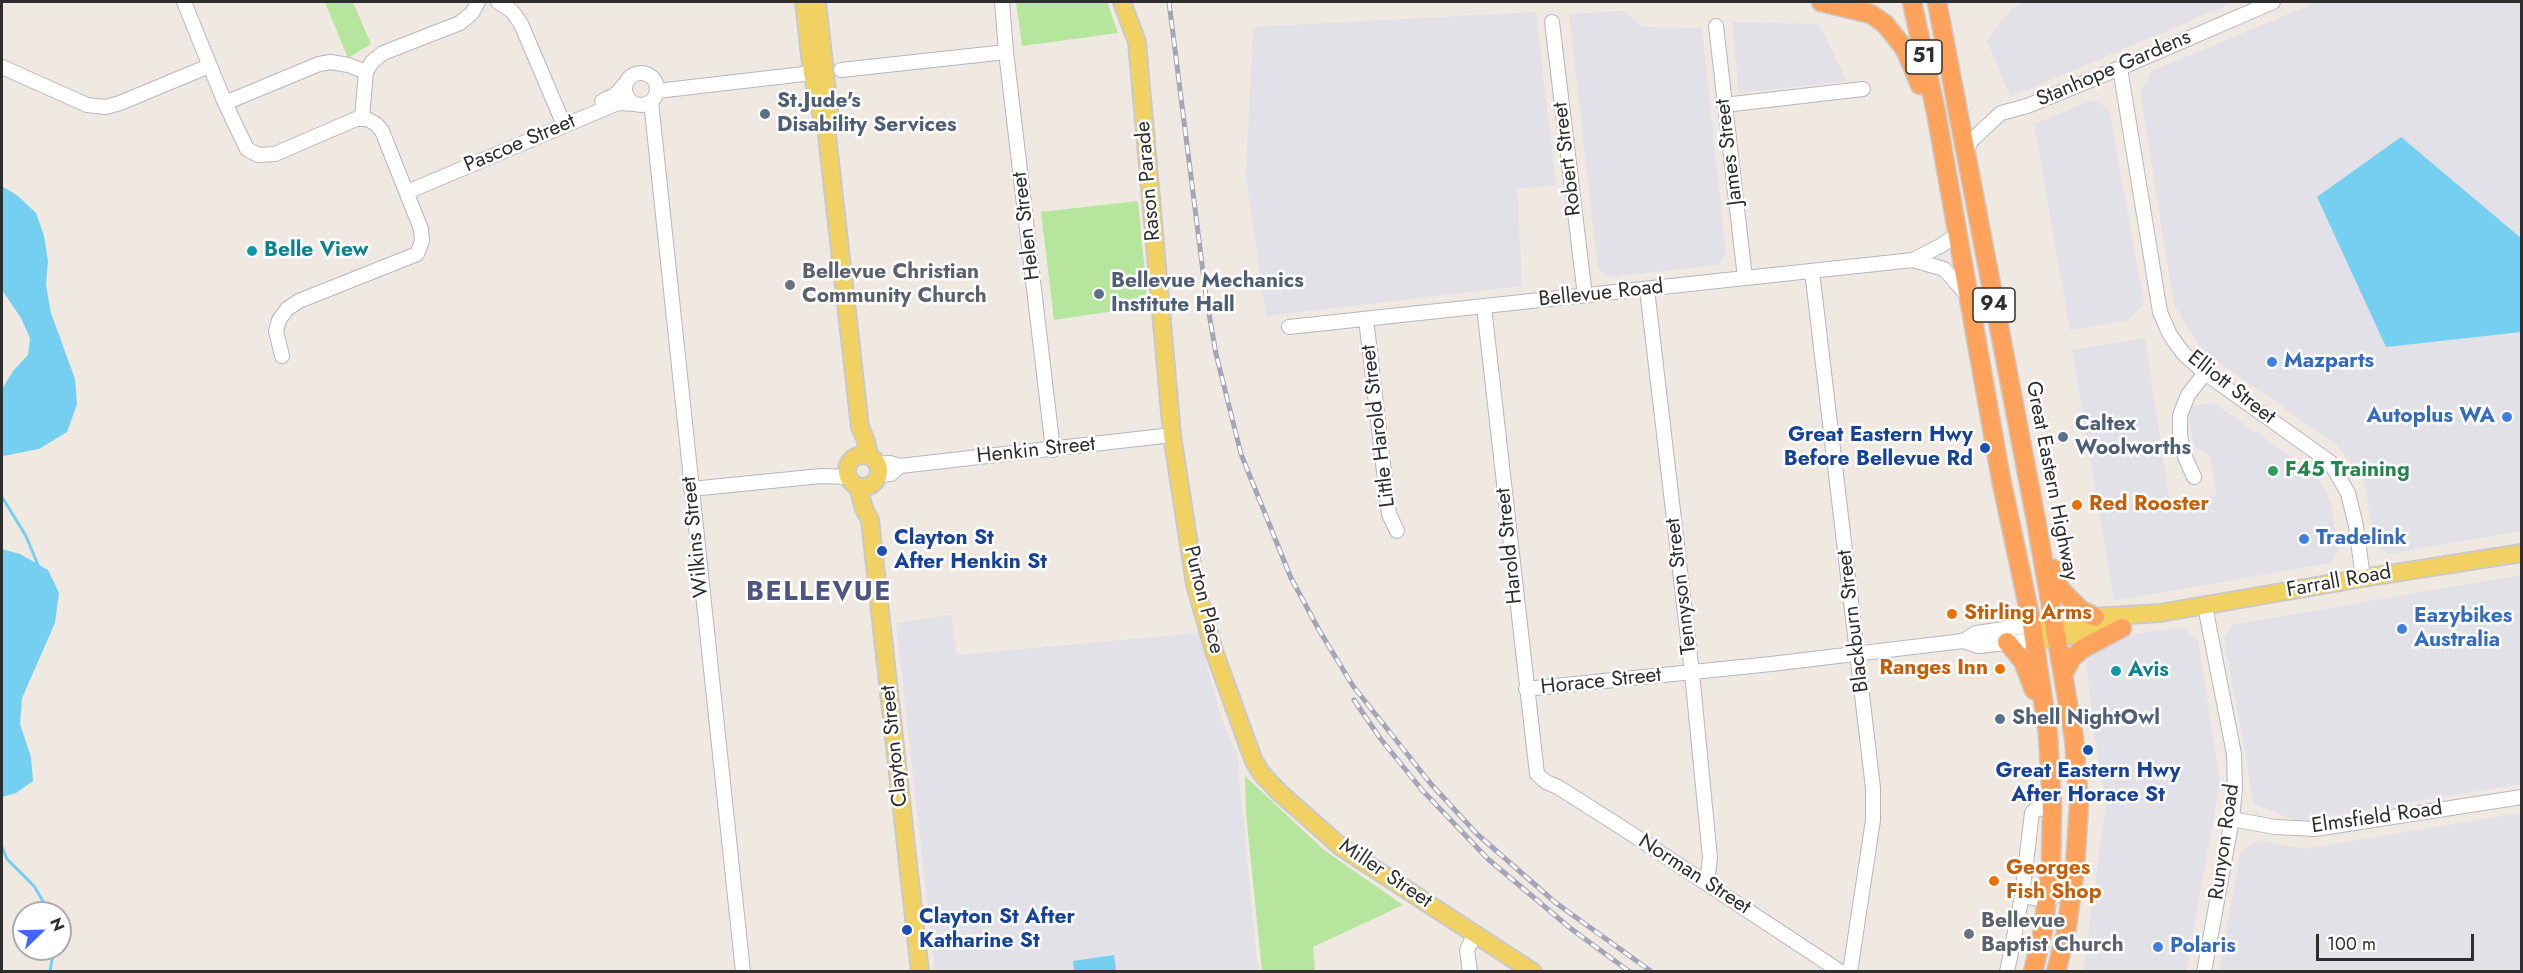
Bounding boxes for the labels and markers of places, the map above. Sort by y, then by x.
place label: St.Jude's Disability Services [777,89,956,139]
marker: St.Jude's Disability Services [758,107,772,121]
place label: Belle View [264,238,369,264]
marker: Belle View [245,244,259,258]
place label: Bellevue Christian Community Church [802,260,987,310]
place label: Bellevue Mechanics Institute Hall [1111,269,1304,319]
marker: Bellevue Christian Community Church [783,278,797,292]
marker: Bellevue Mechanics Institute Hall [1092,287,1106,301]
place label: Mazparts [2284,349,2374,375]
marker: Mazparts [2265,355,2279,369]
place label: Autoplus WA [2367,404,2495,430]
marker: Autoplus WA [2500,410,2514,424]
place label: Caltex Woolworths [2075,412,2191,462]
place label: Great Eastern Hwy Before Bellevue Rd [1784,423,1973,473]
marker: Caltex Woolworths [2056,430,2070,444]
marker: Great Eastern Hwy Before Bellevue Rd [1978,441,1992,455]
place label: F45 Training [2285,458,2410,484]
marker: F45 Training [2266,464,2280,478]
place label: Red Rooster [2089,492,2209,518]
marker: Red Rooster [2070,498,2084,512]
place label: Clayton St After Henkin St [894,526,1047,576]
place label: Tradelink [2316,526,2407,552]
marker: Tradelink [2297,532,2311,546]
marker: Clayton St After Henkin St [875,544,889,558]
place label: Stirling Arms [1964,601,2092,627]
place label: Eazybikes Australia [2414,604,2512,654]
marker: Stirling Arms [1945,607,1959,621]
marker: Eazybikes Australia [2395,622,2409,636]
place label: Ranges Inn [1879,656,1988,682]
place label: Avis [2128,658,2169,684]
marker: Ranges Inn [1993,662,2007,676]
marker: Avis [2109,664,2123,678]
place label: Shell NightOwl [2012,706,2160,732]
marker: Shell NightOwl [1993,712,2007,726]
marker: Great Eastern Hwy After Horace St [2081,743,2095,757]
place label: Great Eastern Hwy After Horace St [1995,759,2181,809]
place label: Georges Fish Shop [2006,856,2102,906]
marker: Georges Fish Shop [1987,874,2001,888]
place label: Clayton St After Katharine St [919,905,1075,955]
place label: Bellevue Baptist Church [1981,909,2124,959]
marker: Clayton St After Katharine St [900,923,914,937]
marker: Bellevue Baptist Church [1962,927,1976,941]
place label: Polaris [2170,934,2236,960]
marker: Polaris [2151,940,2165,954]

